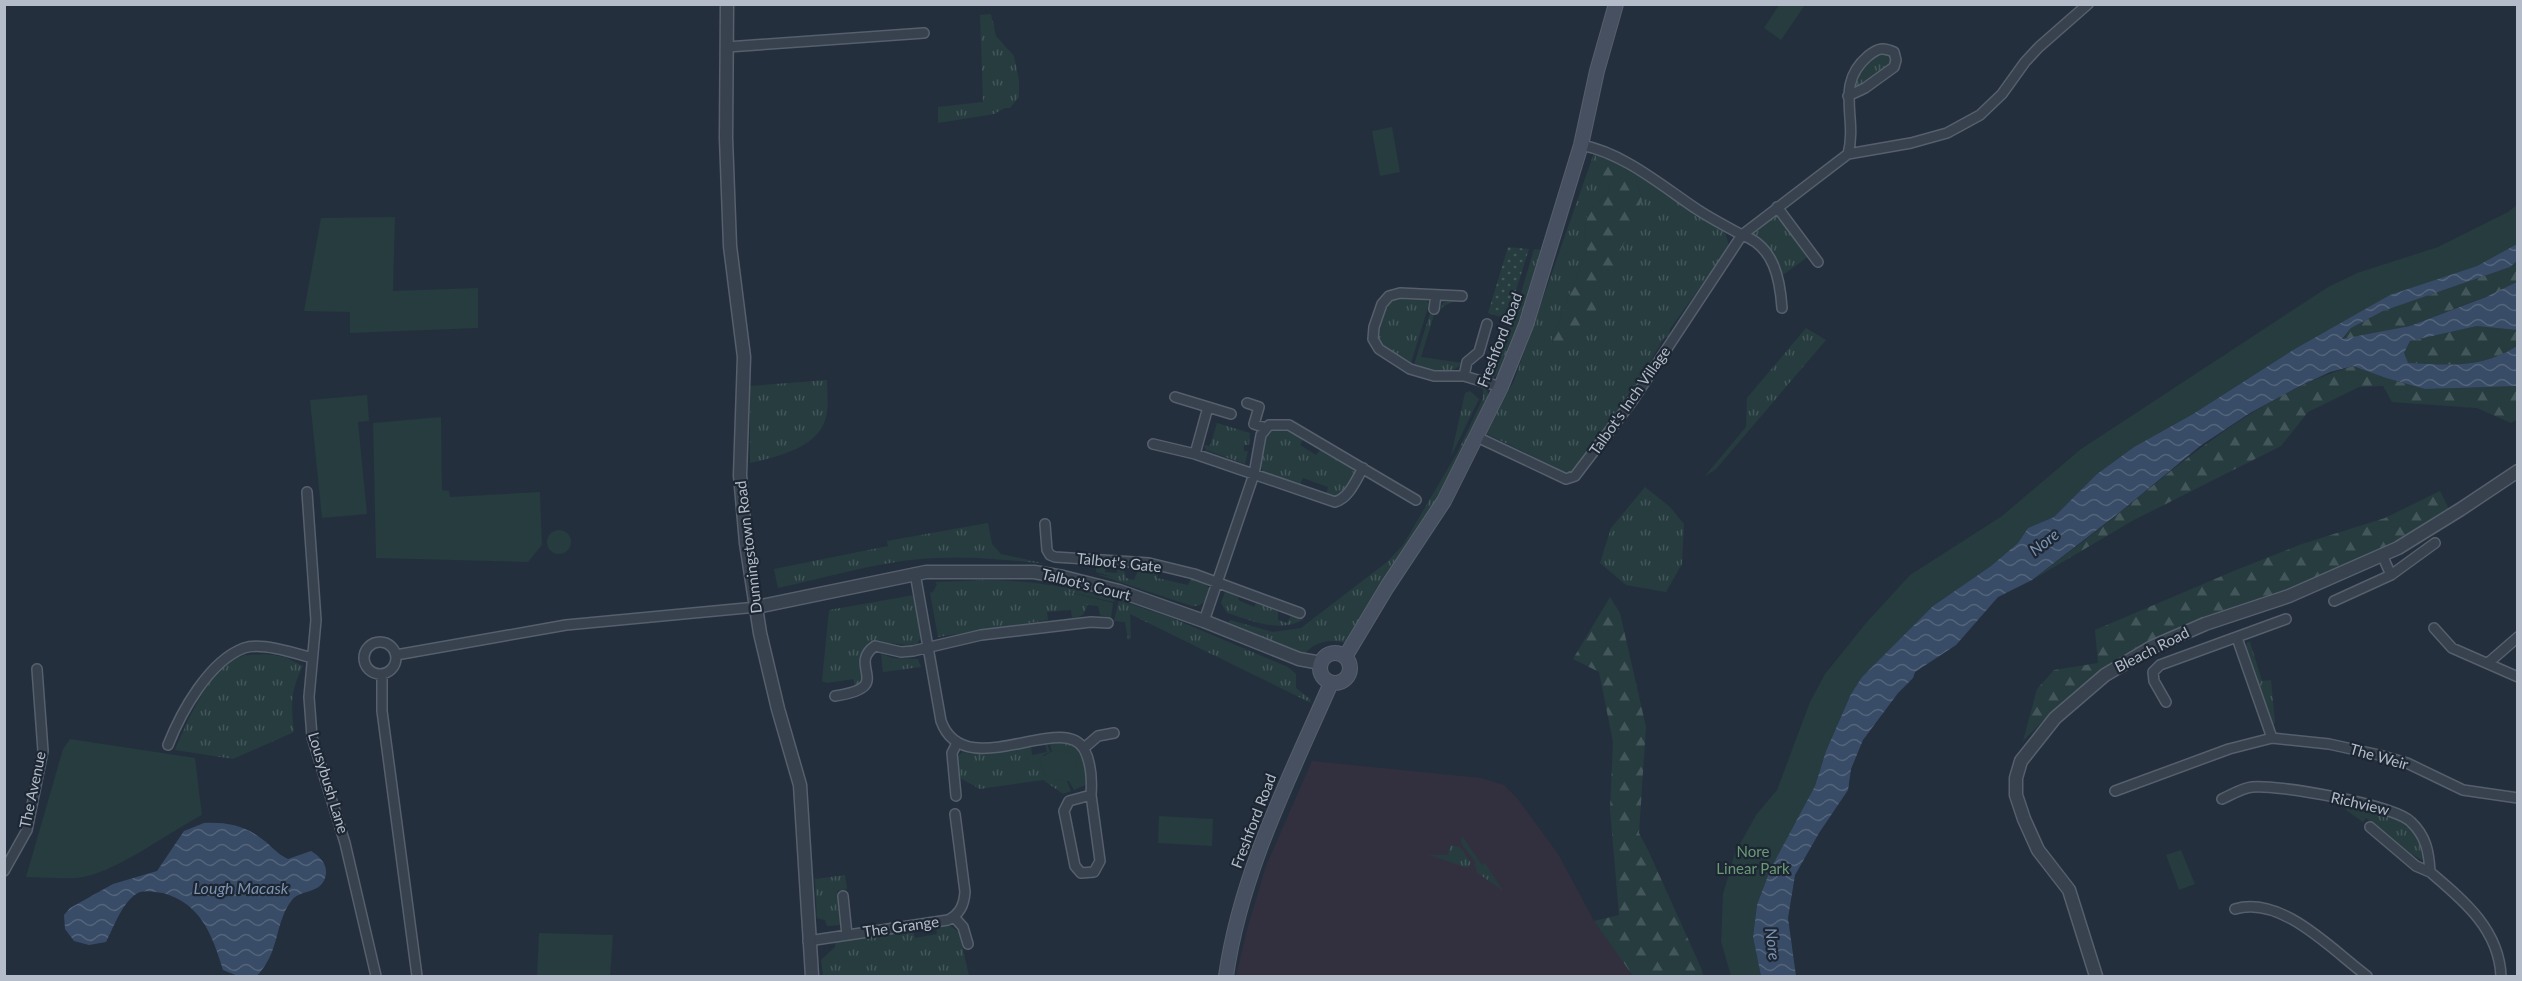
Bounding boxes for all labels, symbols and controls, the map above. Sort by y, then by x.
street label: Freshford Road [1473,290,1525,389]
street label: Talbot's Inch Village [1585,342,1674,458]
street label: Dunningstown Road [731,480,765,615]
water label: Nore [2025,524,2063,559]
street label: Talbot's Gate [1076,549,1162,575]
street label: Talbot's Court [1040,564,1133,604]
street label: Bleach Road [2111,623,2192,676]
street label: Lousybush Lane [305,730,353,836]
street label: The Weir [2348,739,2411,773]
street label: The Avenue [15,750,49,830]
street label: Freshford Road [1227,771,1279,870]
street label: Richview [2329,788,2391,819]
park label: Nore Linear Park [1716,842,1790,877]
water label: Lough Macask [194,878,289,897]
street label: The Grange [862,912,940,940]
water label: Nore [1762,927,1785,961]

